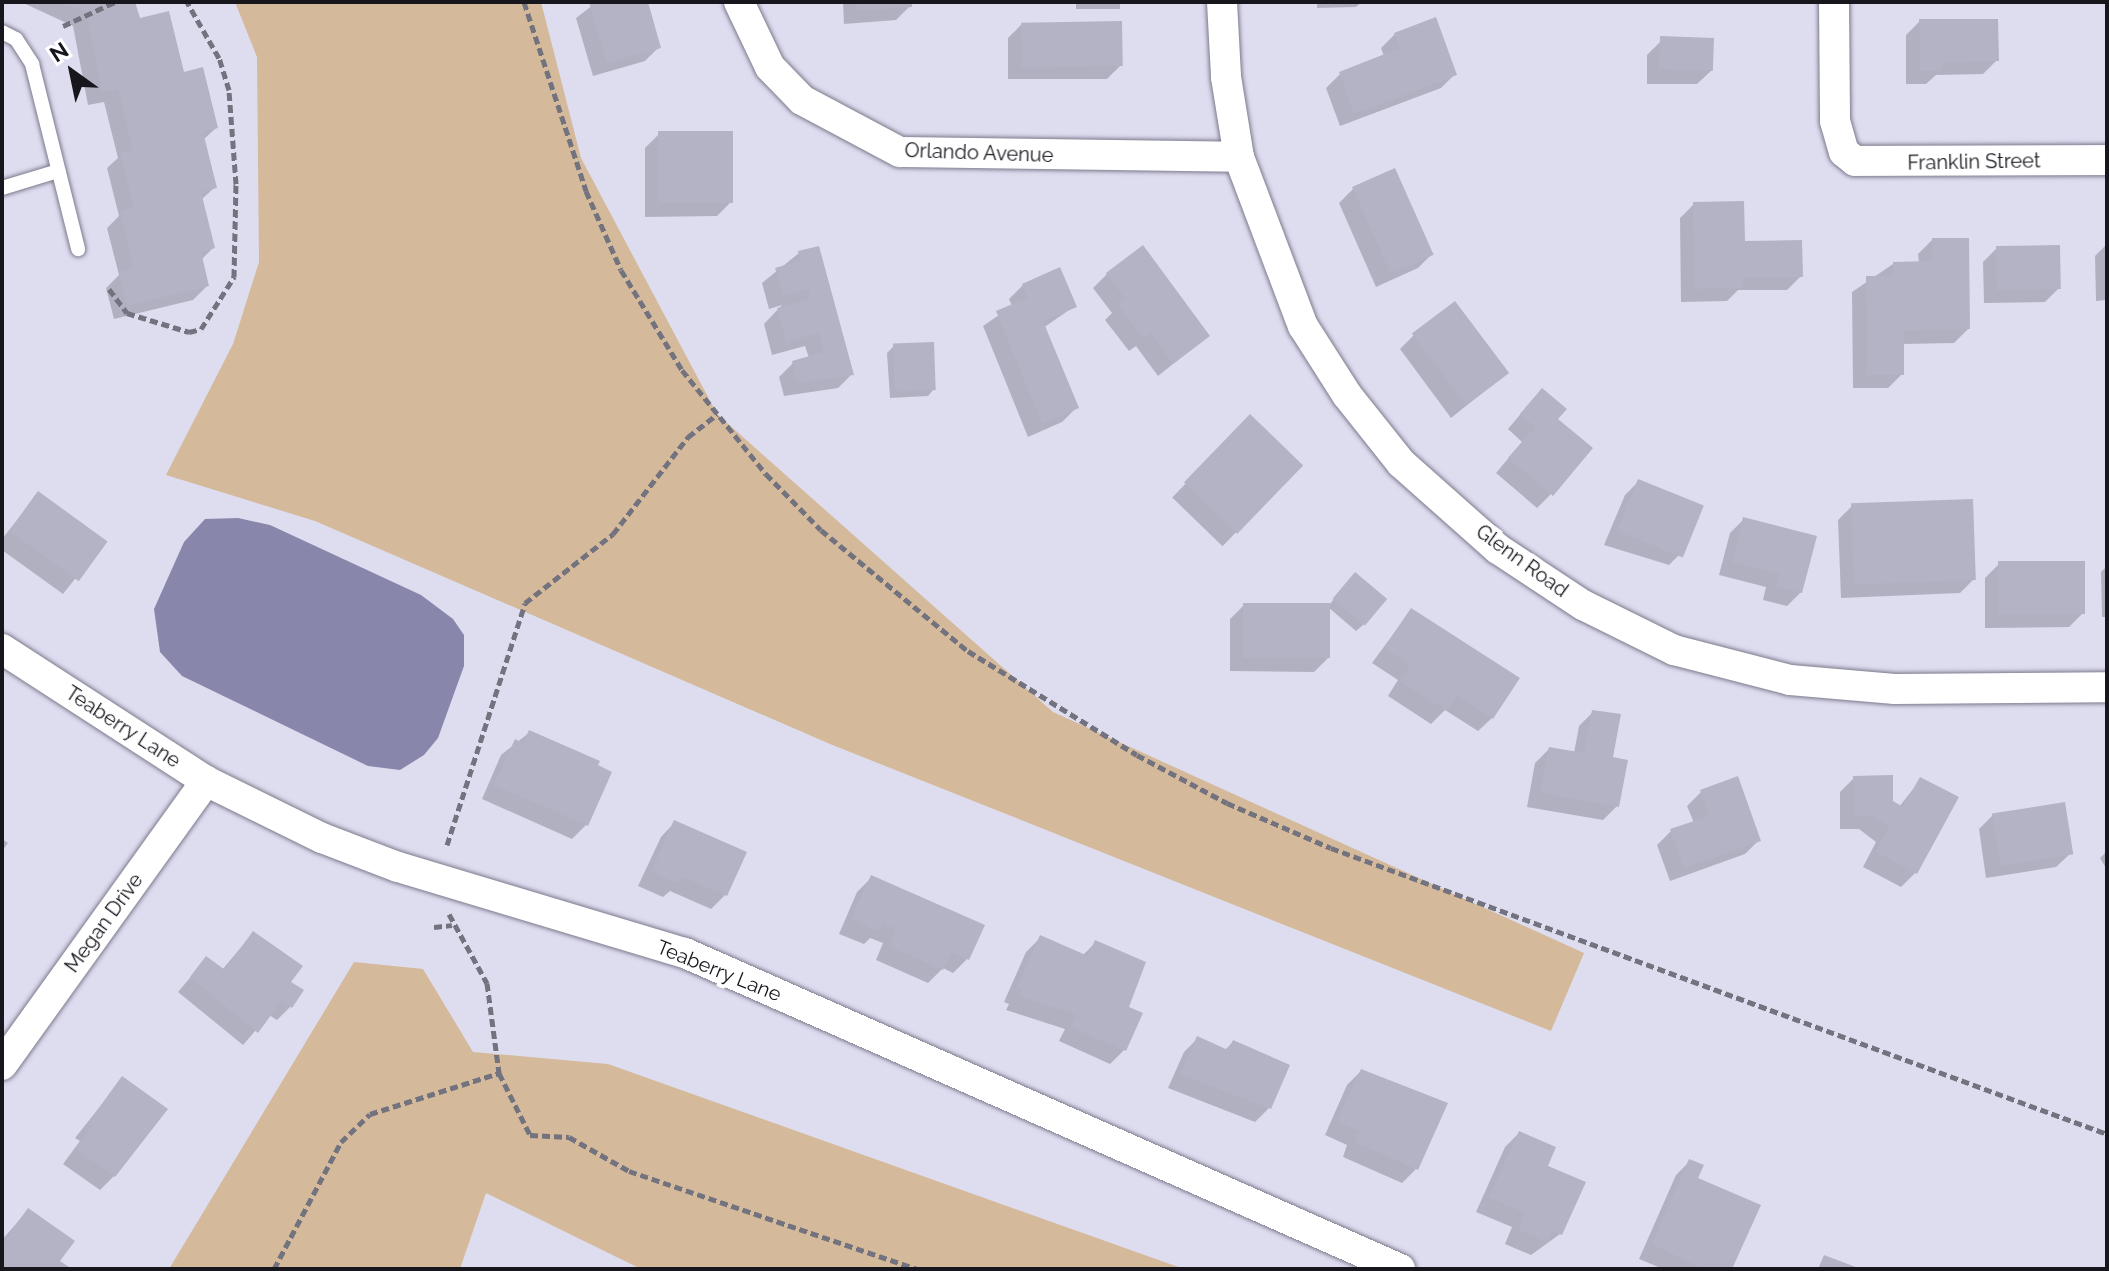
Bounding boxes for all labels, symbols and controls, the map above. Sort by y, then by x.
north arrow [32,32,112,112]
text: N [45,36,73,67]
street label: Orlando Avenue [904,138,1054,168]
street label: Franklin Street [1907,149,2041,175]
street label: Glenn Road [1471,520,1573,602]
street label: Teaberry Lane [61,681,185,773]
street label: Megan Drive [60,869,148,977]
street label: Teaberry Lane [653,935,785,1007]

